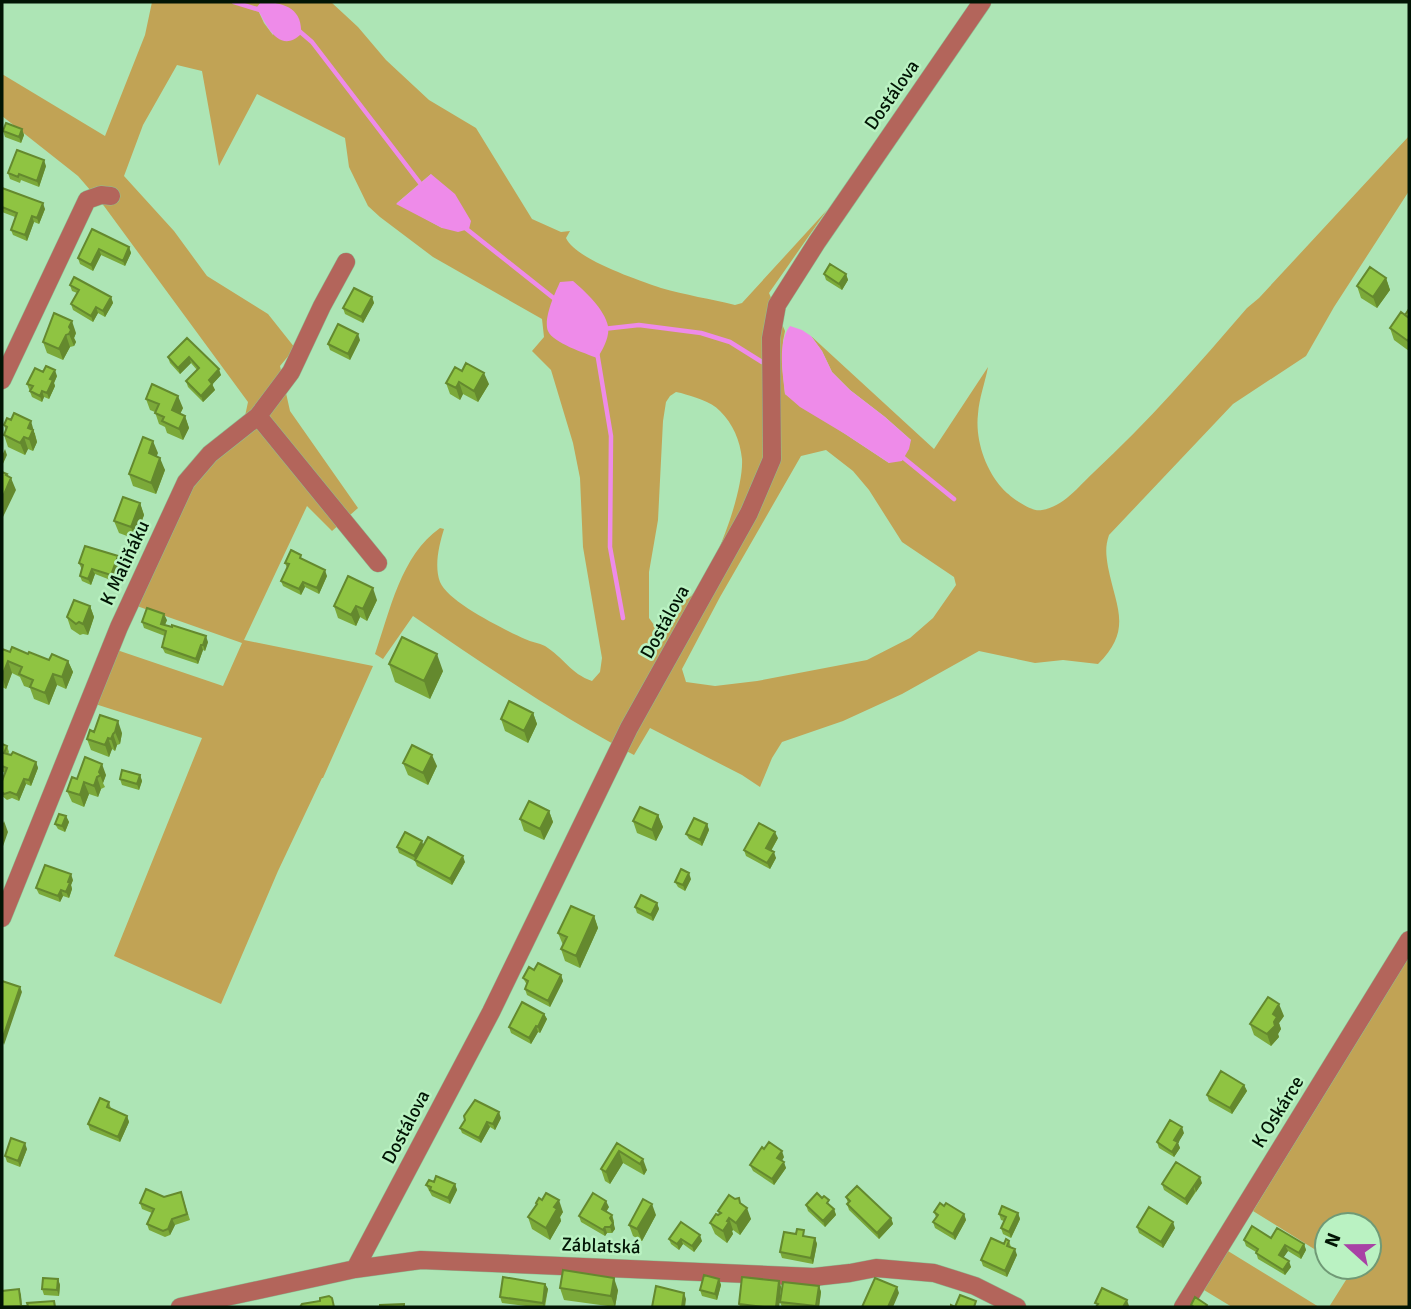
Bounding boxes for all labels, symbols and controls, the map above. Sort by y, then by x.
street label: Dostálova [859,55,925,135]
street label: K Maliňáku [95,517,155,609]
street label: Dostálova [635,581,695,663]
street label: K Oskárce [1247,1072,1309,1152]
street label: Dostálova [377,1086,435,1168]
north arrow [1313,1211,1383,1281]
text: N [1319,1230,1347,1251]
street label: Záblatská [561,1233,641,1259]

